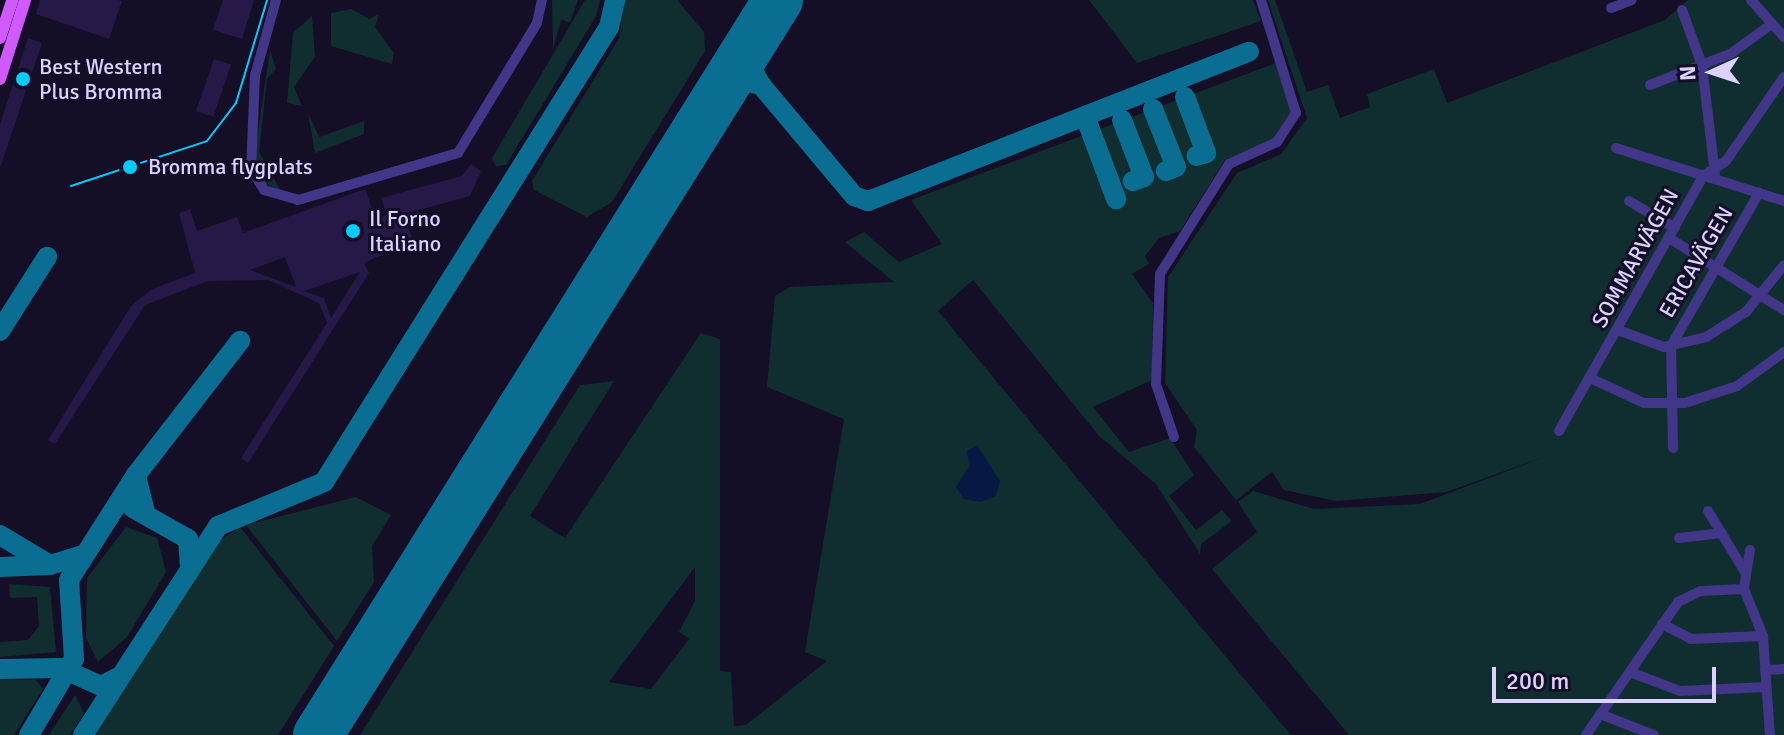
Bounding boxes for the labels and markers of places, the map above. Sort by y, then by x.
place label: Best Western Plus Bromma [39,53,163,104]
marker: Best Western Plus Bromma [14,70,32,88]
place label: Bromma flygplats [148,154,313,180]
marker: Bromma flygplats [119,156,141,178]
place label: Il Forno Italiano [369,205,441,256]
marker: Il Forno Italiano [344,222,362,240]

